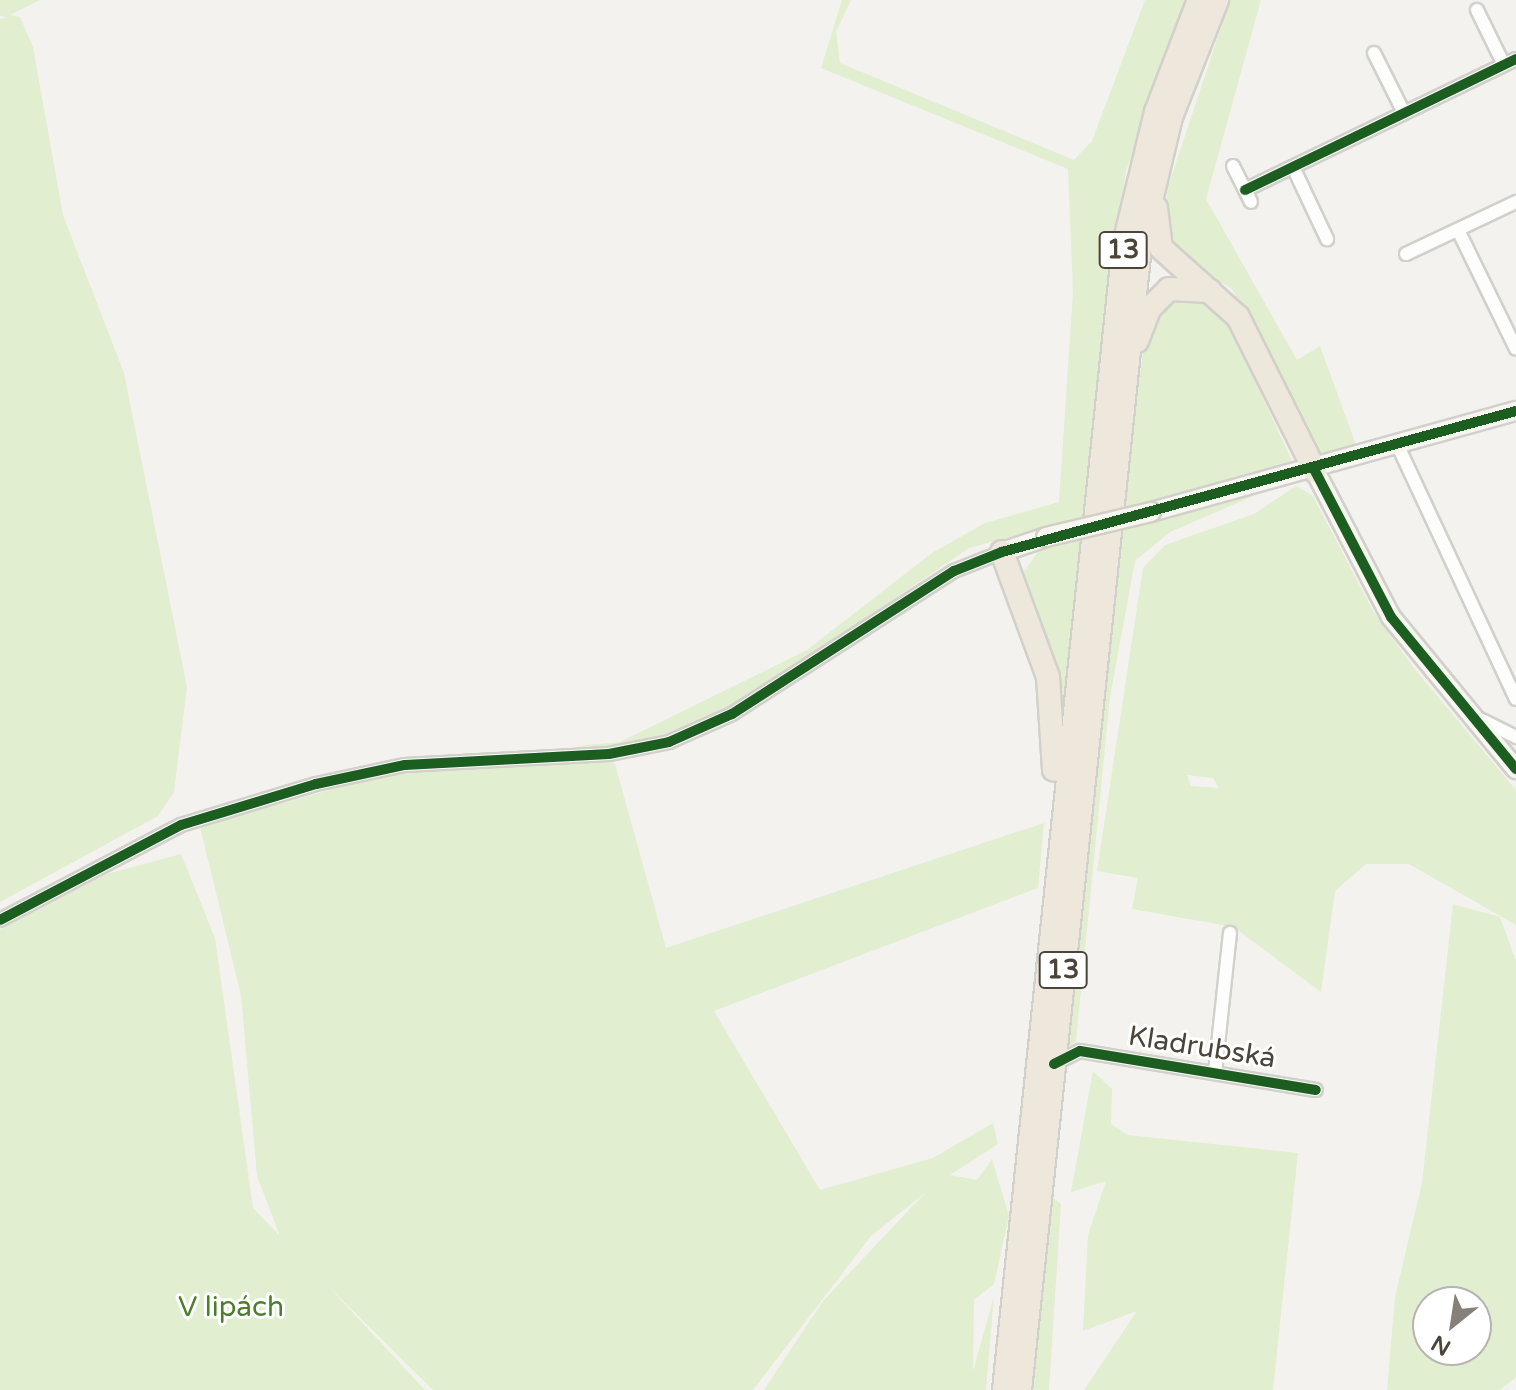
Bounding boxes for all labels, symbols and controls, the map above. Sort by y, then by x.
road number: 13 [1097,228,1149,272]
road number: 13 [1037,948,1089,992]
street label: Kladrubská [1126,1019,1278,1075]
north arrow [1412,1286,1492,1366]
park label: V lipách [178,1290,284,1324]
text: N [1427,1329,1455,1361]

